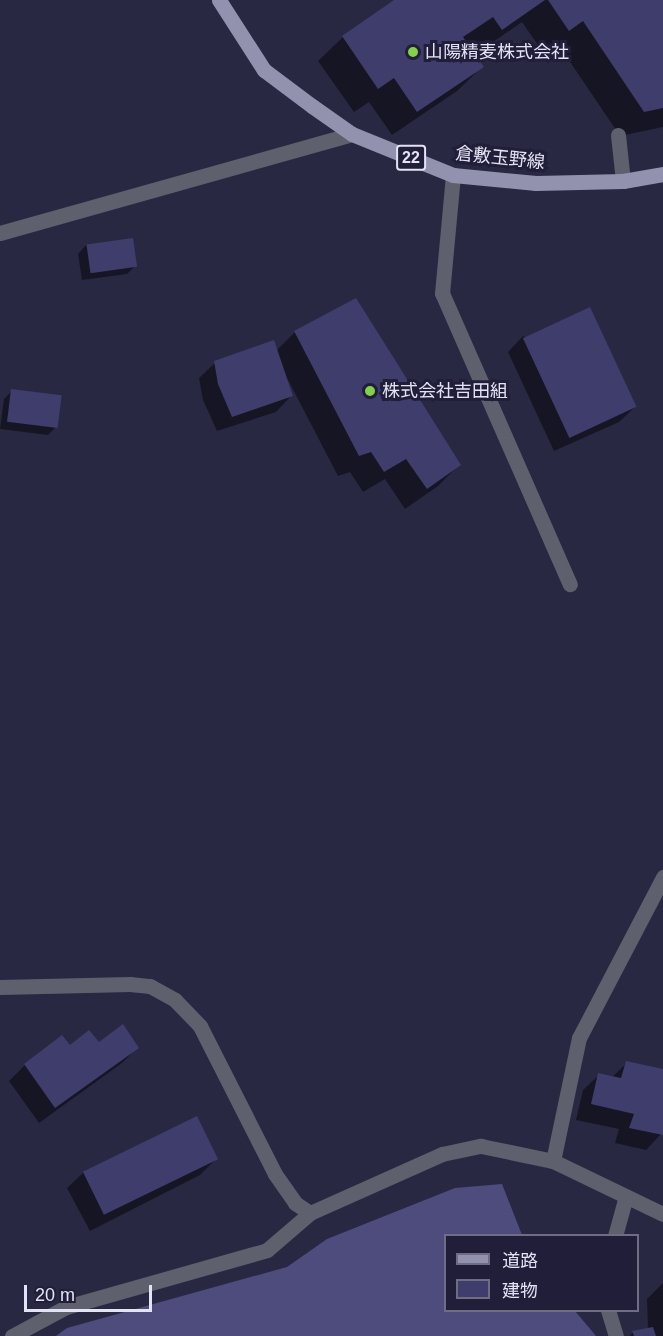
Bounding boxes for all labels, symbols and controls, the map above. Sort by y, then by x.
place label: 山陽精麦株式会社 [425,41,569,63]
marker: 山陽精麦株式会社 [406,45,420,59]
street label: 倉敷玉野線 [454,143,546,173]
road number: 22 [396,145,426,171]
place label: 株式会社吉田組 [382,380,508,402]
marker: 株式会社吉田組 [363,384,377,398]
legend [444,1234,639,1312]
text: 道路 [502,1251,538,1271]
scale bar [27,1273,154,1311]
text: 建物 [502,1281,538,1301]
text: 20 m [35,1285,75,1305]

